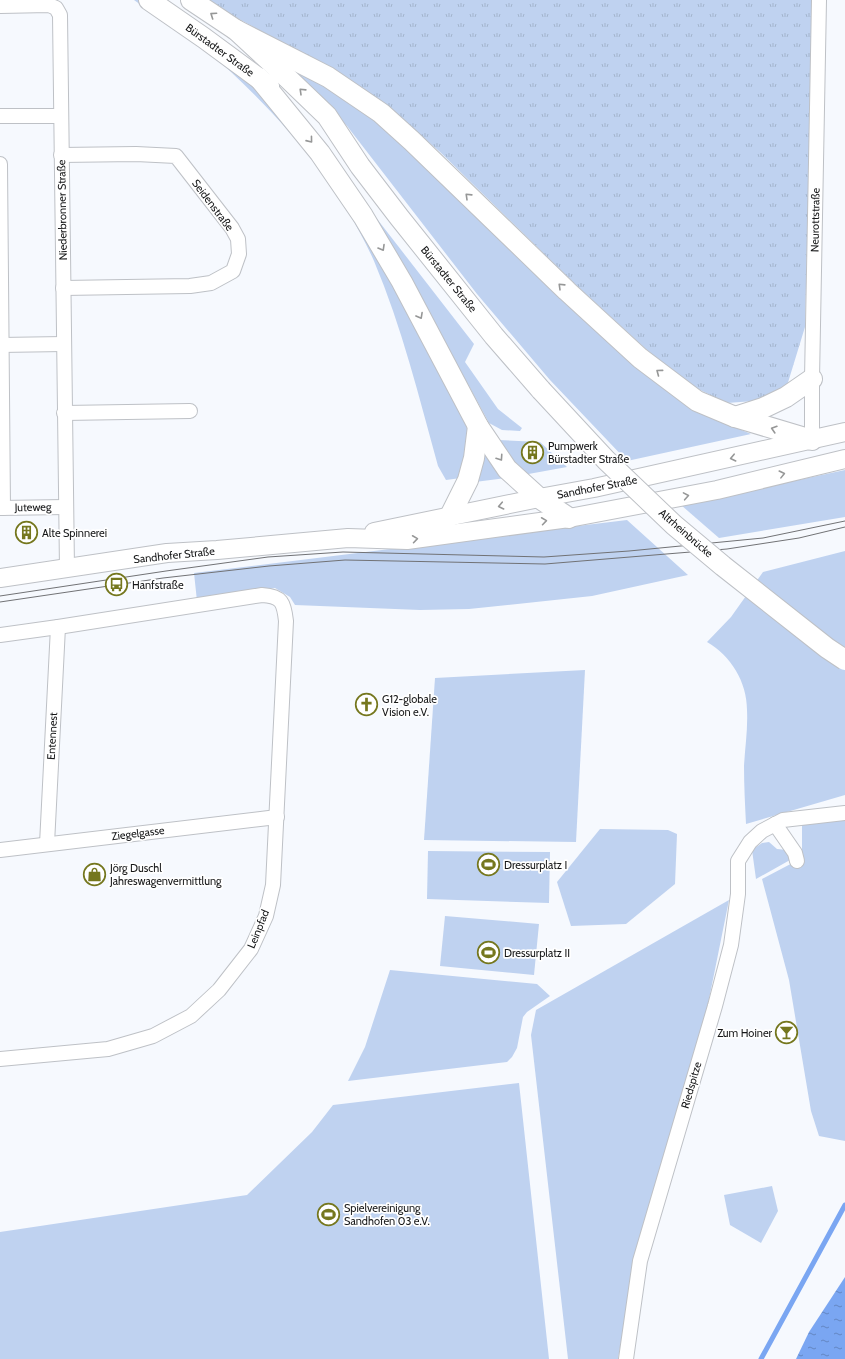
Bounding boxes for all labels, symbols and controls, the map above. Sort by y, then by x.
one-way arrow [210,12,217,20]
street label: Bürstadter Straße [183,20,257,80]
one-way arrow [299,88,307,96]
one-way arrow [305,136,312,143]
street label: Niederbronner Straße [54,159,70,260]
street label: Seidenstraße [189,176,237,234]
street label: Neurottstraße [807,187,823,252]
one-way arrow [465,193,473,200]
street label: Bürstadter Straße [418,243,480,315]
one-way arrow [378,244,385,251]
one-way arrow [558,283,566,291]
one-way arrow [416,312,423,319]
one-way arrow [656,370,663,377]
one-way arrow [771,425,778,434]
building icon: Pumpwerk Bürstadter Straße [520,439,546,465]
place label: Pumpwerk Bürstadter Straße [548,439,630,466]
one-way arrow [729,453,736,461]
one-way arrow [495,454,503,461]
one-way arrow [779,471,786,479]
street label: Sandhofer Straße [556,472,639,502]
one-way arrow [682,493,689,501]
street label: Juteweg [13,500,52,514]
one-way arrow [498,501,504,509]
street label: Altrheinbrücke [656,506,716,561]
one-way arrow [541,517,547,526]
building icon: Alte Spinnerei [13,520,39,546]
place label: Alte Spinnerei [42,526,107,540]
one-way arrow [412,535,418,544]
street label: Sandhofer Straße [133,544,216,566]
bus stop icon: Hanfstraße [104,572,130,598]
place label: Hanfstraße [132,578,184,592]
church icon: G12-globale Vision e.V. [354,692,380,718]
place label: G12-globale Vision e.V. [382,692,437,719]
street label: Entennest [44,712,60,760]
street label: Ziegelgasse [111,823,166,843]
sports icon: Dressurplatz I [476,852,502,878]
place label: Dressurplatz I [504,858,567,872]
shop icon: Jörg Duschl Jahreswagenvermittlung [82,861,108,887]
place label: Jörg Duschl Jahreswagenvermittlung [109,861,222,888]
street label: Leinpfad [244,908,272,950]
sports icon: Dressurplatz II [476,940,502,966]
place label: Dressurplatz II [504,946,570,960]
bar icon: Zum Hoiner [774,1020,800,1046]
place label: Zum Hoiner [717,1026,773,1040]
street label: Riedspitze [678,1060,704,1110]
sports icon: Spielvereinigung Sandhofen 03 e.V. [315,1201,341,1227]
place label: Spielvereinigung Sandhofen 03 e.V. [344,1201,430,1228]

